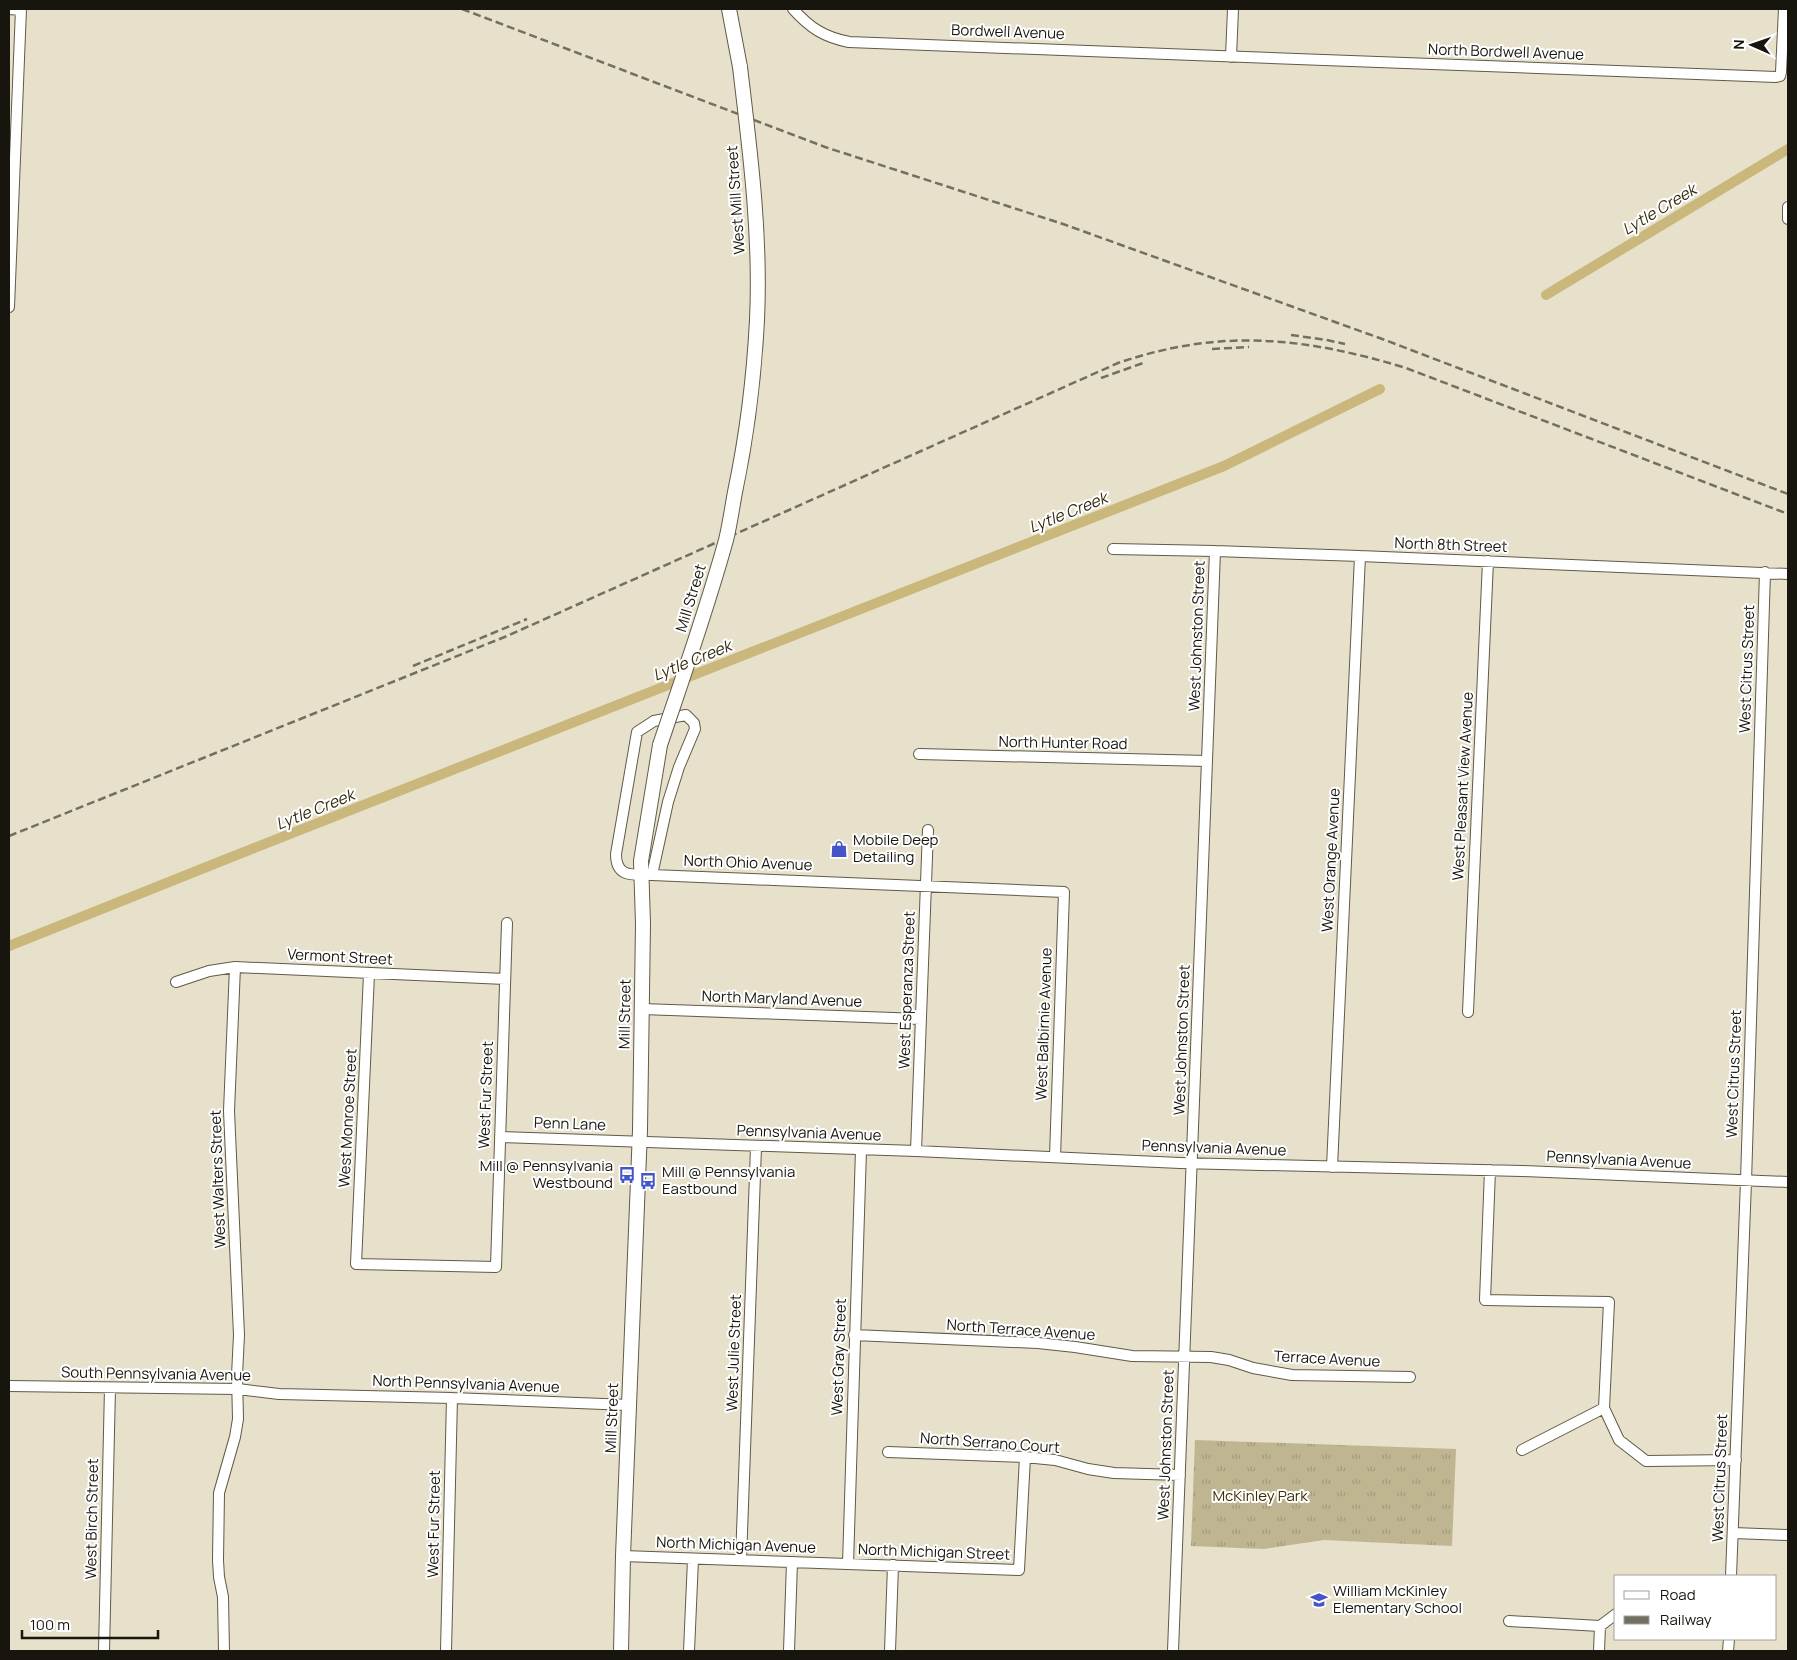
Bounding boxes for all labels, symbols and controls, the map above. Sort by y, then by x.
street label: Bordwell Avenue [951,19,1065,44]
north arrow [1727,20,1777,70]
street label: North Bordwell Avenue [1428,38,1585,65]
text: N [1729,39,1748,50]
street label: West Mill Street [721,145,750,255]
water label: Lytle Creek [1618,177,1702,240]
water label: Lytle Creek [1025,486,1112,538]
street label: North 8th Street [1394,532,1508,557]
street label: West Johnston Street [1183,560,1210,712]
street label: Mill Street [670,561,711,634]
street label: West Citrus Street [1734,605,1759,733]
water label: Lytle Creek [649,634,736,686]
street label: West Pleasant View Avenue [1447,691,1478,881]
street label: North Hunter Road [998,731,1128,754]
water label: Lytle Creek [272,783,359,835]
street label: West Orange Avenue [1316,787,1345,932]
place label: Mobile Deep Detailing [853,829,939,867]
shop icon: Mobile Deep Detailing [829,839,849,859]
street label: North Ohio Avenue [683,850,813,875]
street label: West Esperanza Street [893,911,920,1069]
street label: Vermont Street [287,943,393,970]
street label: West Balbirnie Avenue [1030,947,1057,1101]
street label: West Johnston Street [1168,964,1195,1116]
street label: Mill Street [613,979,636,1049]
street label: North Maryland Avenue [701,985,863,1012]
street label: West Citrus Street [1721,1010,1746,1138]
street label: West Fur Street [473,1041,498,1149]
street label: West Monroe Street [333,1048,362,1188]
street label: West Walters Street [205,1109,230,1249]
street label: Penn Lane [534,1112,607,1135]
street label: Pennsylvania Avenue [736,1119,882,1146]
street label: Pennsylvania Avenue [1141,1134,1287,1161]
street label: Pennsylvania Avenue [1546,1145,1692,1174]
place label: Mill @ Pennsylvania Westbound [480,1155,613,1193]
place label: Mill @ Pennsylvania Eastbound [662,1161,795,1199]
bus stop icon: Mill @ Pennsylvania Westbound [617,1165,637,1185]
bus stop icon: Mill @ Pennsylvania Eastbound [638,1171,658,1191]
street label: West Julie Street [721,1294,746,1412]
street label: West Gray Street [826,1298,851,1416]
street label: North Terrace Avenue [946,1314,1096,1345]
street label: Terrace Avenue [1273,1345,1381,1372]
street label: South Pennsylvania Avenue [61,1361,251,1386]
street label: West Johnston Street [1152,1369,1179,1521]
street label: North Pennsylvania Avenue [372,1370,560,1397]
street label: Mill Street [600,1383,623,1453]
street label: West Citrus Street [1707,1414,1732,1542]
street label: North Serrano Court [919,1427,1061,1458]
street label: West Birch Street [80,1458,103,1580]
street label: West Fur Street [422,1470,445,1578]
park label: McKinley Park [1212,1485,1308,1506]
street label: North Michigan Avenue [656,1531,816,1558]
street label: North Michigan Street [857,1538,1011,1565]
legend [1614,1575,1777,1640]
place label: William McKinley Elementary School [1333,1580,1462,1618]
text: Road [1660,1584,1696,1605]
school or university icon: William McKinley Elementary School [1309,1590,1329,1610]
scale bar [22,1608,159,1640]
text: Railway [1660,1609,1712,1630]
text: 100 m [30,1614,70,1635]

